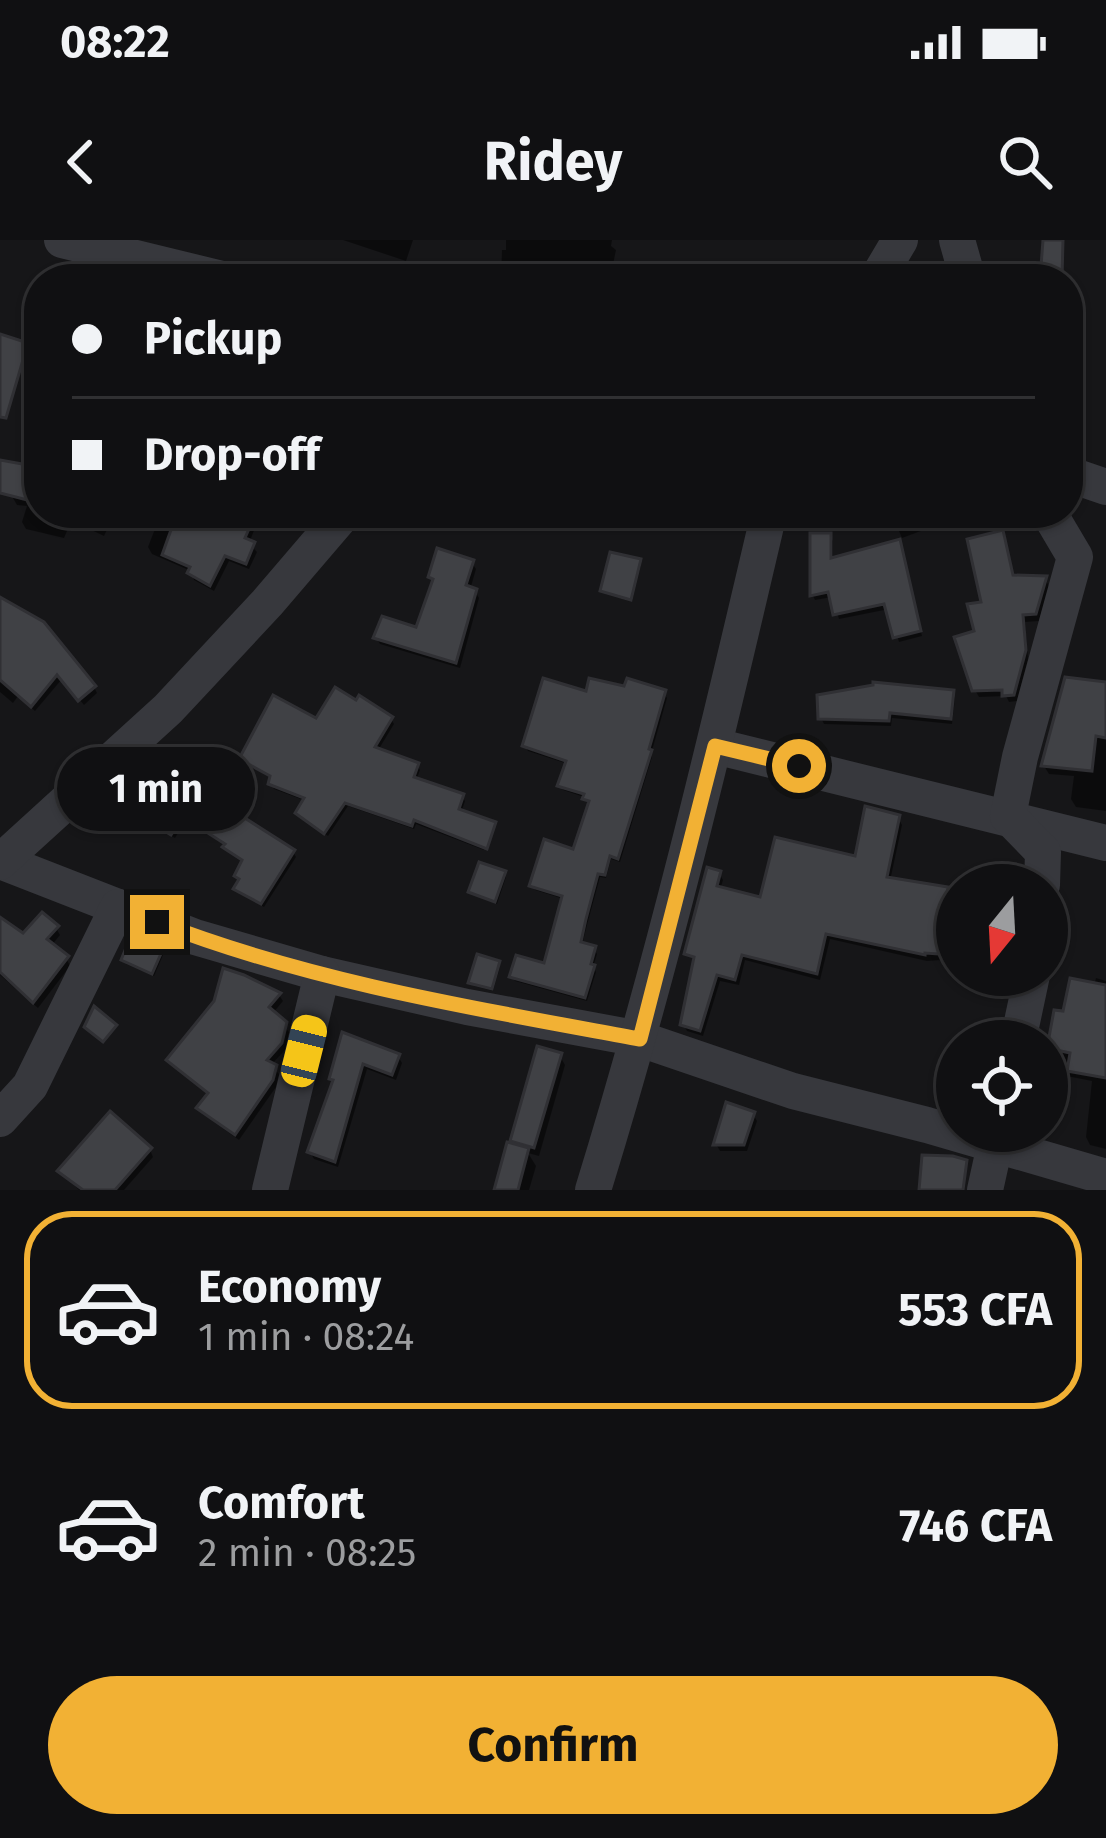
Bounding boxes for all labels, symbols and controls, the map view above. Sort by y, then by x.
text: 08:22 [60,15,170,69]
icon: back [48,129,114,195]
icon: search [992,129,1058,195]
text: Ridey [484,130,622,194]
text: Pickup [144,312,282,366]
text: Drop-off [144,428,320,482]
route start [772,739,826,793]
callout: 1 min [58,748,256,832]
text: 1 min [109,766,203,812]
north arrow [936,864,1068,996]
map controls [936,864,1068,1152]
route end [130,895,184,949]
car [278,1012,330,1090]
button: locate [936,1020,1068,1152]
icon: car [54,1256,162,1364]
text: Economy [198,1260,381,1314]
text: 553 CFA [898,1283,1052,1337]
text: 1 min · 08:24 [198,1314,414,1360]
icon: car [54,1472,162,1580]
text: Comfort [198,1476,365,1530]
text: 746 CFA [899,1499,1052,1553]
text: 2 min · 08:25 [198,1530,416,1576]
button: Confirm [48,1676,1058,1814]

